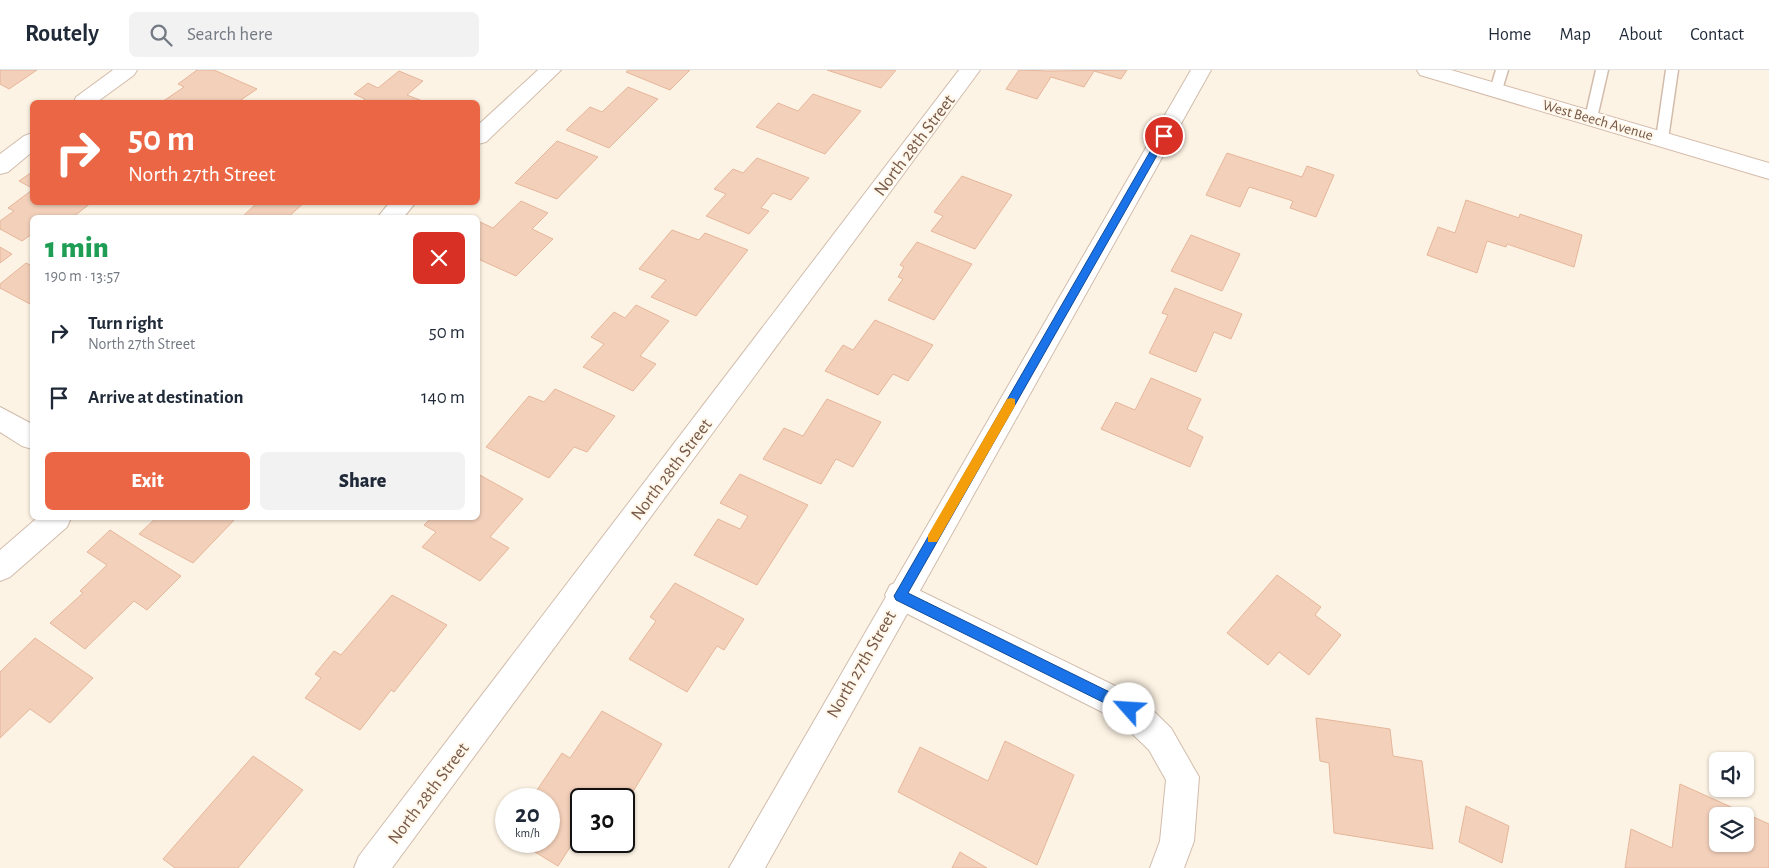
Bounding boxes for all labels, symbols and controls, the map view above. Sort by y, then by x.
search box [129,12,479,57]
icon: search [147,21,175,49]
text: Routely [25,22,99,46]
text: Search here [187,25,273,44]
text: Home [1488,26,1531,44]
text: Map [1559,26,1591,44]
text: About [1619,26,1662,44]
text: Contact [1690,26,1744,44]
street label: North 28th Street [871,91,959,200]
street label: West Beech Avenue [1541,98,1655,143]
pin [1143,115,1185,157]
icon: right [45,120,110,185]
text: 50 m [128,122,195,157]
icon: arrive [1150,122,1178,150]
text: North 27th Street [128,163,275,185]
button: close [413,232,465,284]
text: 1 min [45,233,109,263]
text: 190 m · 13:57 [45,268,120,284]
text: Turn right [88,314,163,333]
icon: right [45,319,73,347]
text: 50 m [429,323,465,342]
text: North 27th Street [88,336,195,352]
icon: arrive [45,384,73,412]
text: Arrive at destination [88,388,244,407]
text: 140 m [421,388,465,407]
street label: North 28th Street [628,415,716,524]
button: Exit [45,452,250,510]
button: Share [260,452,465,510]
street label: North 27th Street [824,608,900,721]
position arrow [1102,682,1154,734]
street label: North 28th Street [385,739,473,848]
map controls [1709,752,1754,852]
button: sound [1709,752,1754,797]
speed limit sign: 30 [570,788,635,853]
text: 20 [515,802,540,827]
button: layers [1709,807,1754,852]
text: km/h [515,827,540,839]

